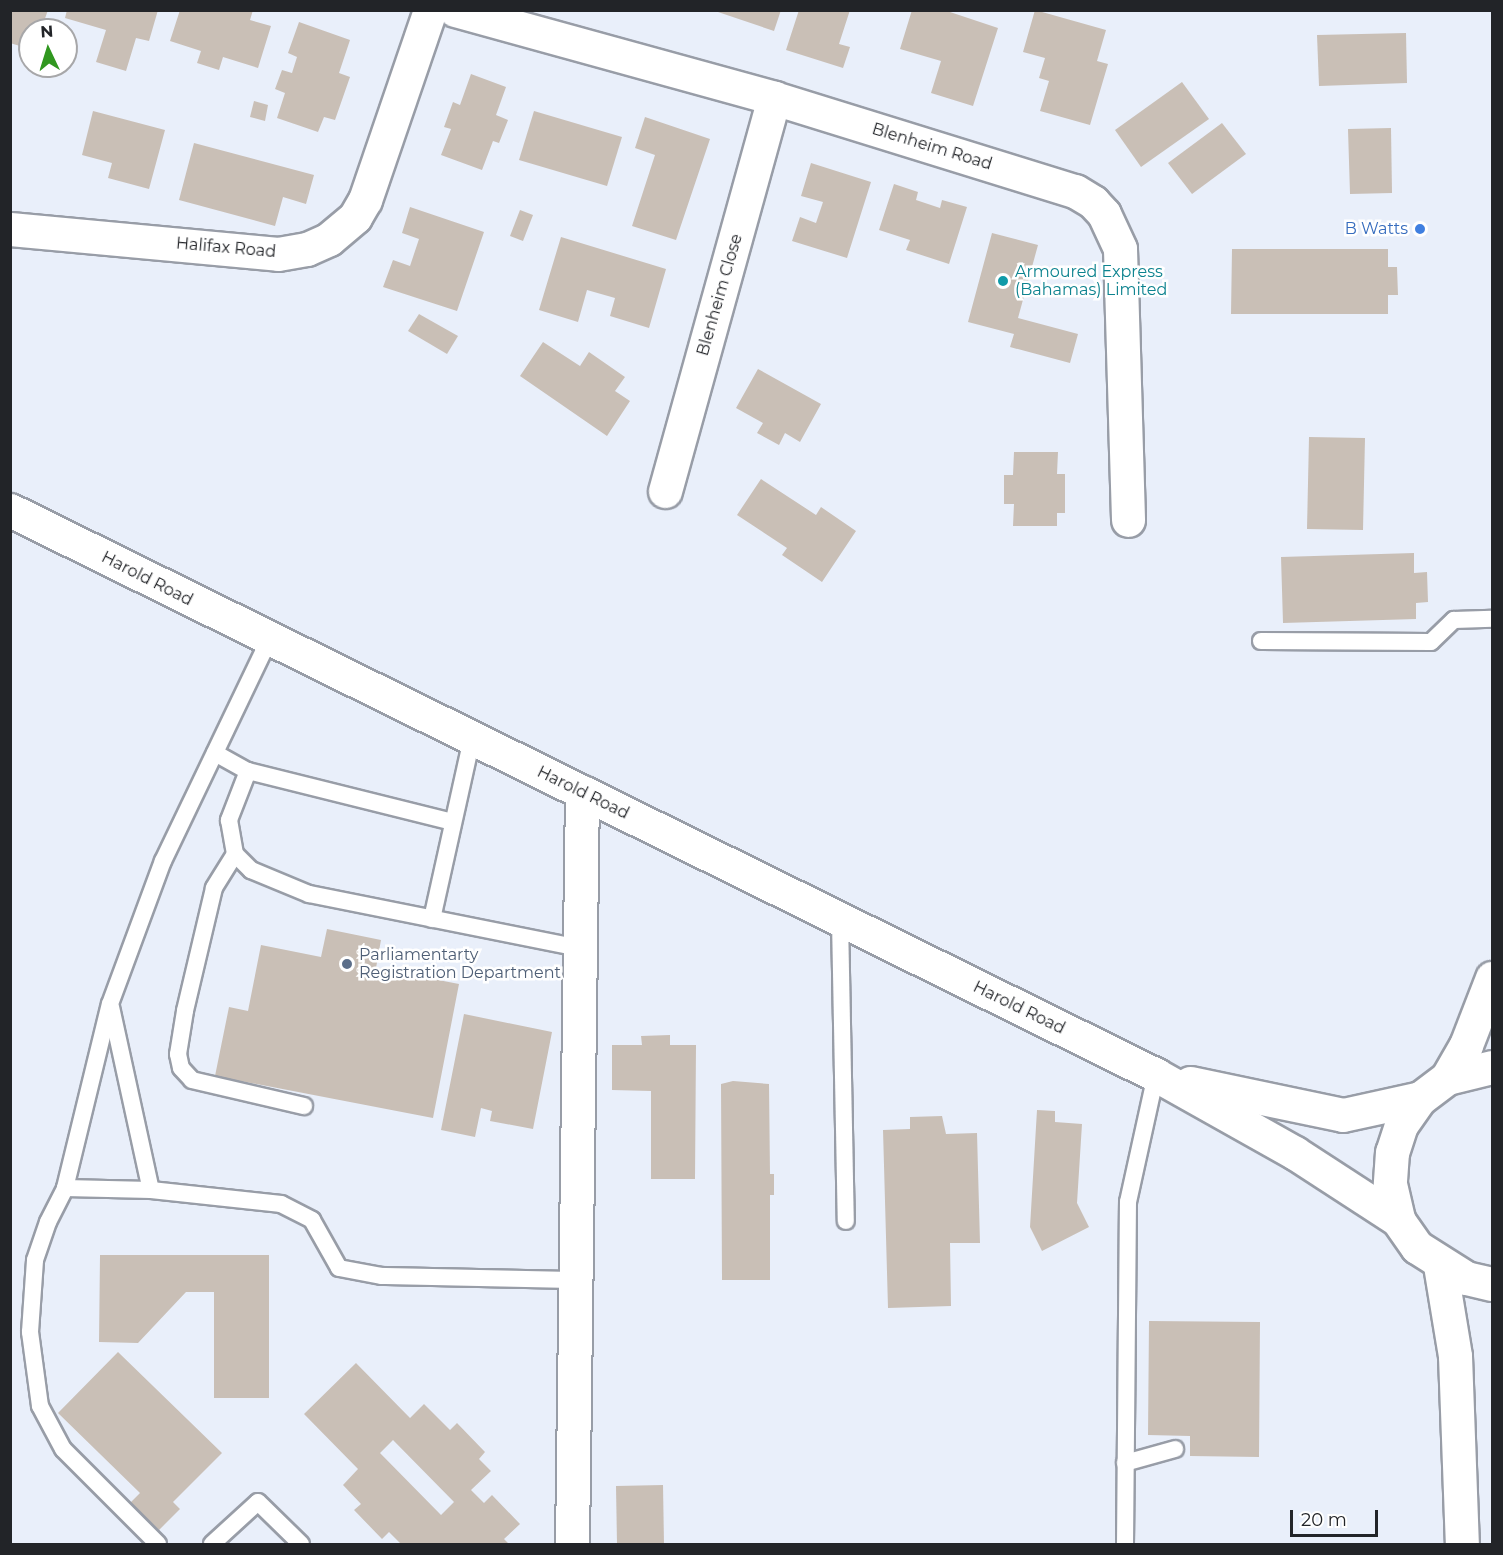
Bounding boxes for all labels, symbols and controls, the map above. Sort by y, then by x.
north arrow [18,18,78,78]
text: N [40,22,54,41]
street label: Blenheim Road [870,120,994,174]
place label: B Watts [1345,219,1408,239]
marker: B Watts [1413,222,1427,236]
street label: Blenheim Close [693,232,747,358]
street label: Halifax Road [175,234,277,262]
place label: Armoured Express (Bahamas) Limited [1015,262,1167,300]
marker: Armoured Express (Bahamas) Limited [996,274,1010,288]
street label: Harold Road [98,548,196,610]
street label: Harold Road [534,762,632,824]
place label: Parliamentarty Registration Department [359,945,561,983]
marker: Parliamentarty Registration Department [340,957,354,971]
street label: Harold Road [970,977,1068,1039]
scale bar [1293,1498,1382,1536]
text: 20 m [1301,1509,1347,1531]

